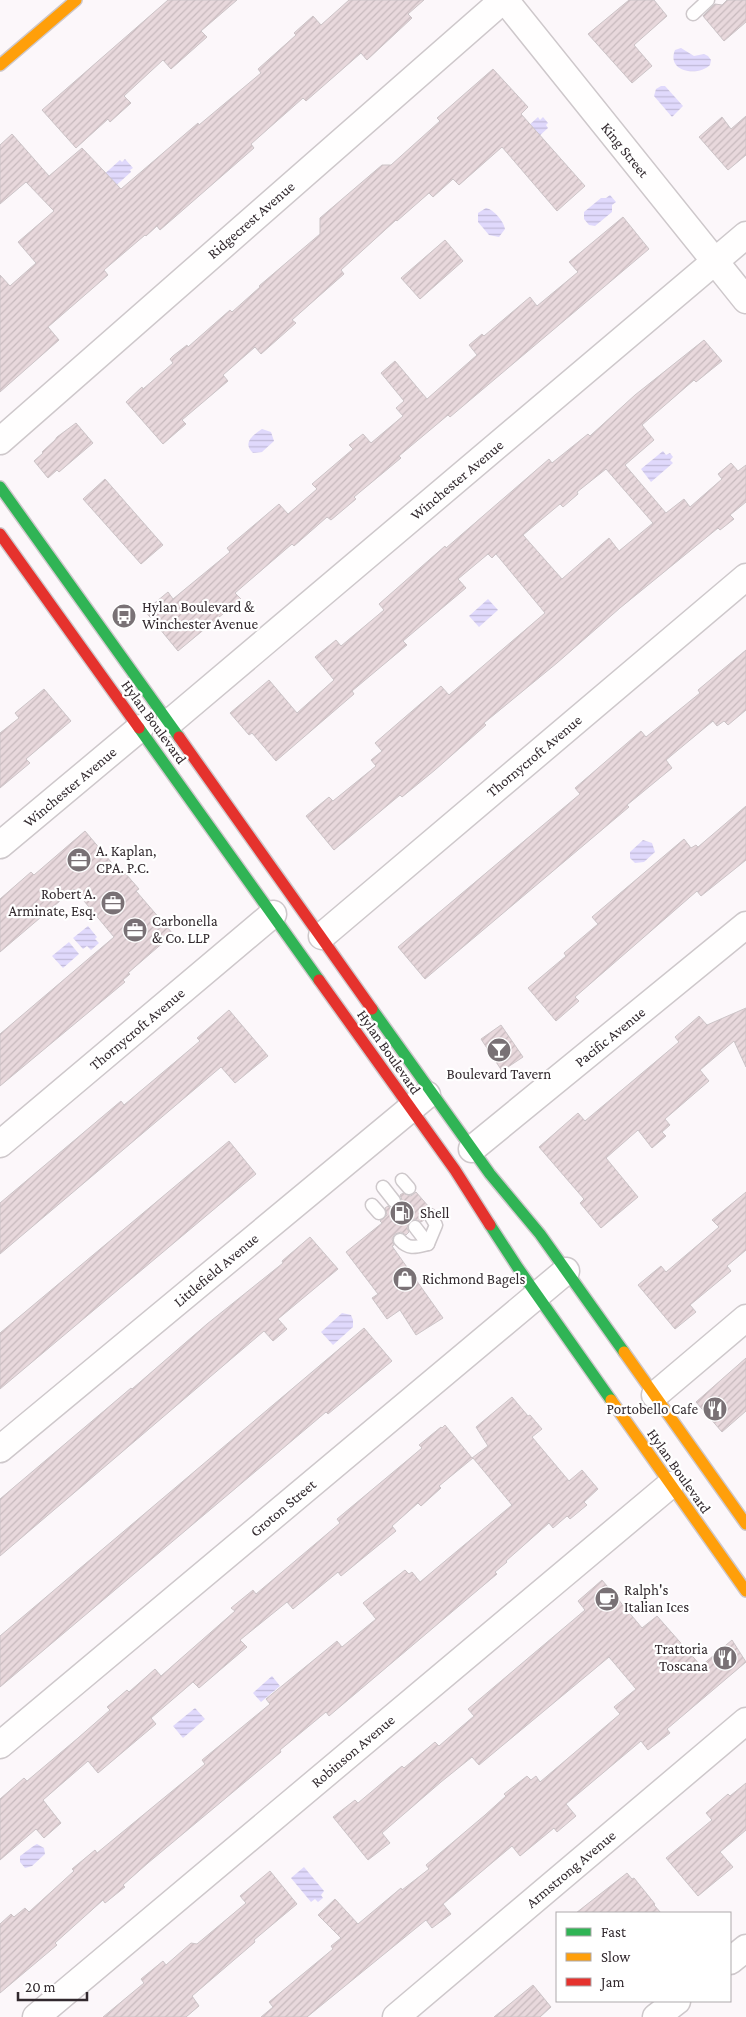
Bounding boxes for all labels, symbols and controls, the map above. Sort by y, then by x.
street label: King Street [597,119,653,182]
street label: Ridgecrest Avenue [204,178,299,263]
street label: Winchester Avenue [407,436,507,523]
place label: Hylan Boulevard & Winchester Avenue [142,599,258,632]
bus stop icon: Hylan Boulevard & Winchester Avenue [111,603,137,629]
street label: Hylan Boulevard [118,677,190,768]
street label: Thornycroft Avenue [483,711,586,801]
street label: Winchester Avenue [20,743,120,830]
place label: A. Kaplan, CPA. P.C. [96,843,156,876]
office icon: A. Kaplan, CPA. P.C. [66,847,92,873]
place label: Robert A. Arminate, Esq. [8,886,96,920]
office icon: Robert A. Arminate, Esq. [100,890,126,916]
place label: Carbonella & Co. LLP [152,913,218,946]
office icon: Carbonella & Co. LLP [122,917,148,943]
street label: Thornycroft Avenue [86,984,189,1074]
street label: Pacific Avenue [572,1004,649,1070]
street label: Hylan Boulevard [353,1007,424,1098]
bar icon: Boulevard Tavern [486,1037,512,1063]
place label: Boulevard Tavern [447,1066,551,1082]
fuel station icon: Shell [389,1200,415,1226]
place label: Shell [420,1205,450,1221]
street label: Littlefield Avenue [171,1230,262,1310]
shop icon: Richmond Bagels [392,1266,418,1292]
place label: Richmond Bagels [422,1271,526,1288]
restaurant icon: Portobello Cafe [702,1396,728,1422]
place label: Portobello Cafe [607,1401,698,1417]
street label: Hylan Boulevard [643,1426,714,1517]
street label: Groton Street [247,1475,320,1540]
place label: Ralph's Italian Ices [624,1582,689,1615]
cafe icon: Ralph's Italian Ices [594,1586,620,1612]
place label: Trattoria Toscana [654,1641,708,1674]
restaurant icon: Trattoria Toscana [712,1645,738,1671]
street label: Robinson Avenue [308,1711,398,1790]
street label: Armstrong Avenue [523,1827,620,1912]
legend [556,1912,731,2002]
text: Fast [601,1924,627,1940]
text: Slow [601,1949,631,1965]
scale bar [18,1970,86,2002]
text: Jam [599,1974,624,1991]
text: 20 m [25,1979,56,1995]

